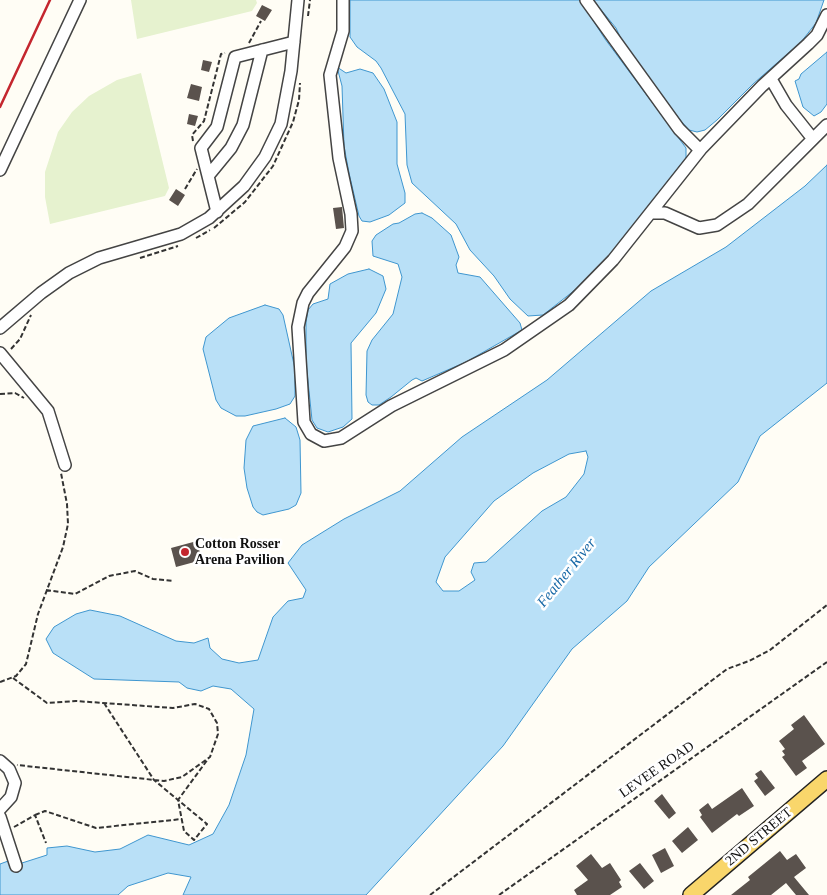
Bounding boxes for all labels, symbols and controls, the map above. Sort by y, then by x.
water label: Feather River [534,535,600,611]
place label: Cotton Rosser Arena Pavilion [195,536,285,568]
marker: Cotton Rosser Arena Pavilion [179,546,191,558]
street label: LEVEE ROAD [616,738,698,802]
street label: 2ND STREET [722,804,796,870]

